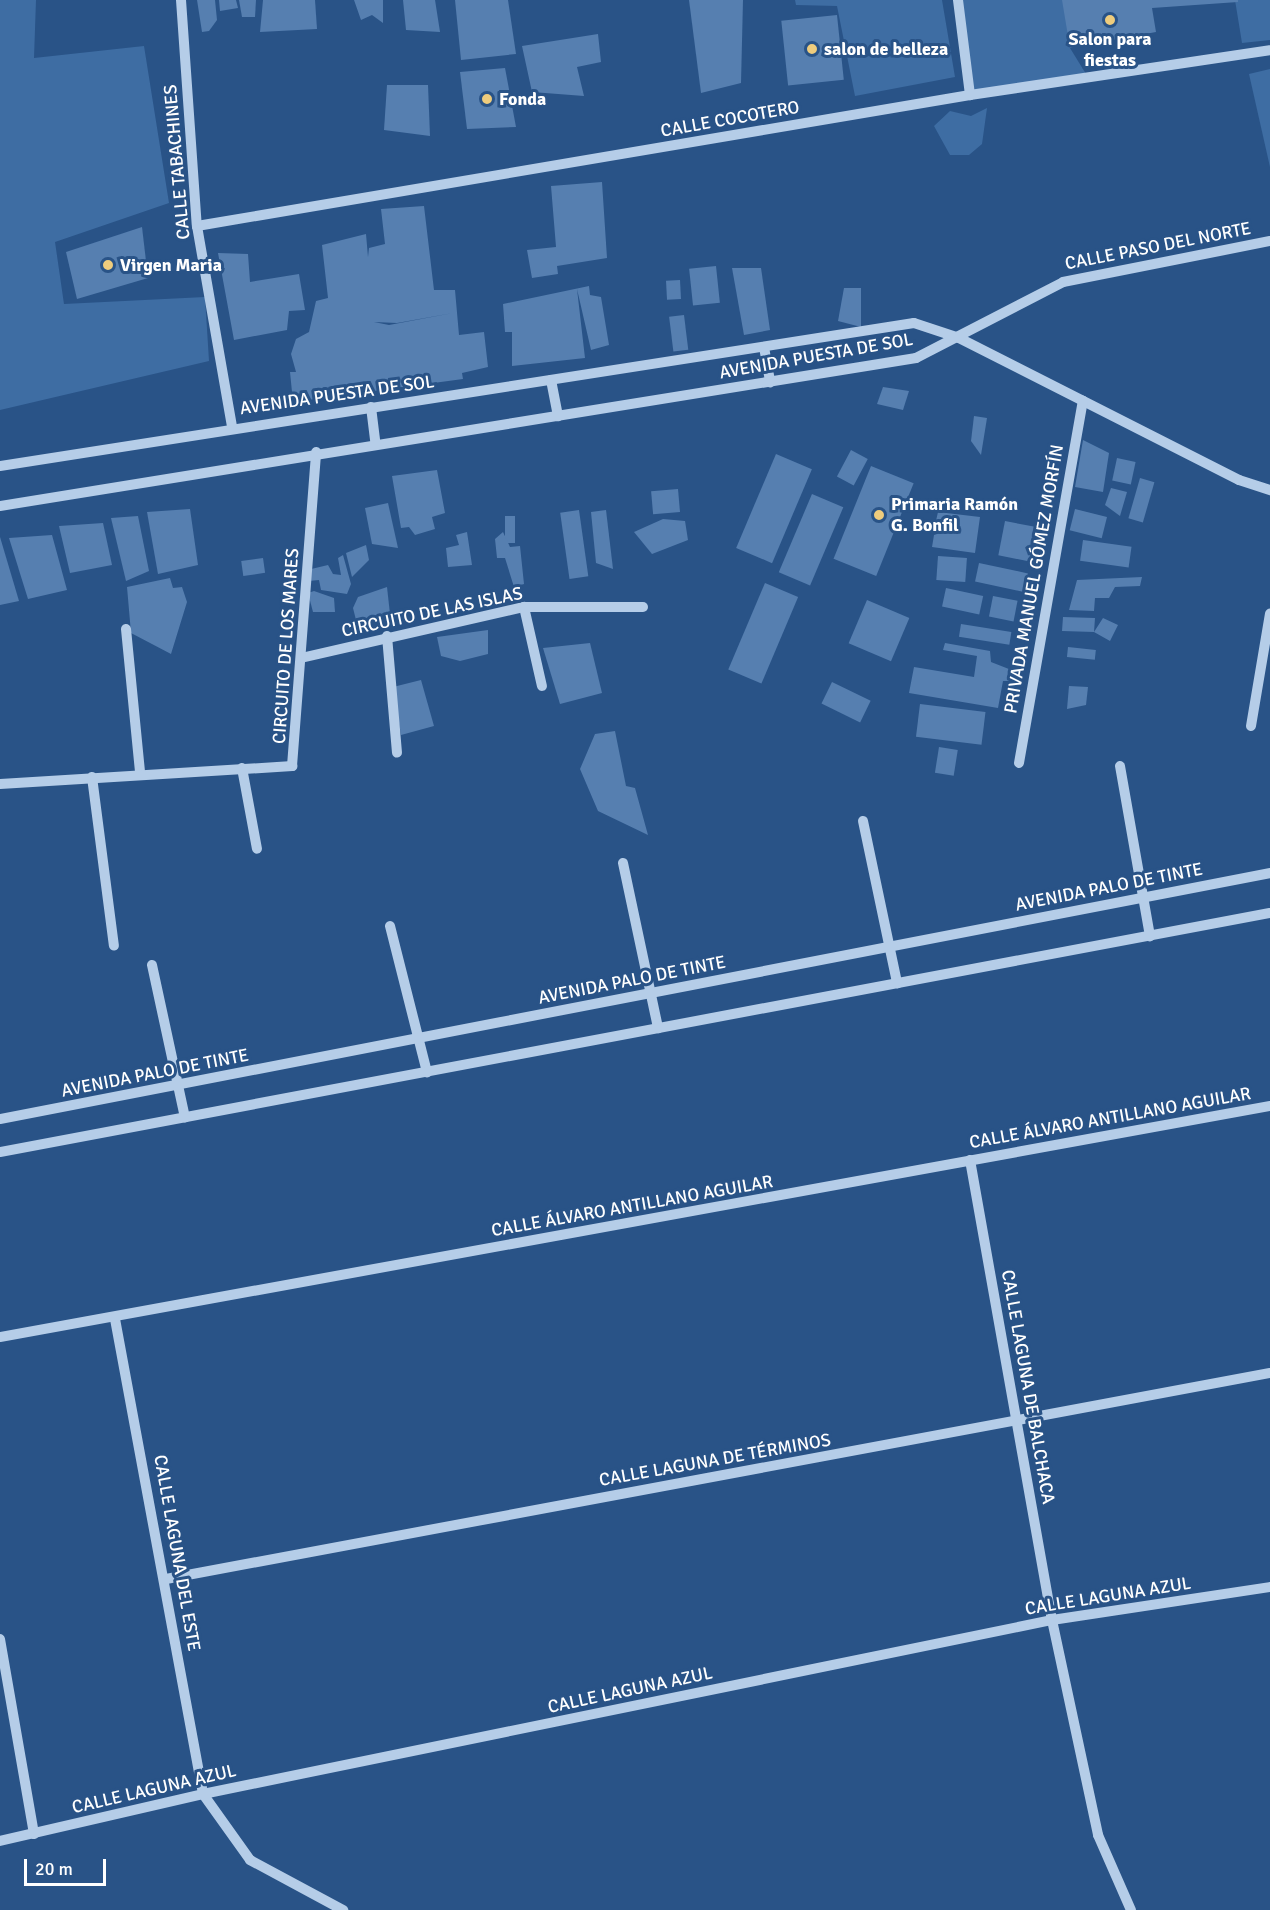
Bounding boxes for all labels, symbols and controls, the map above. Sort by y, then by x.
marker: Salon para fiestas [1103,13,1117,27]
place label: Salon para fiestas [1068,29,1152,72]
place label: salon de belleza [824,38,948,60]
marker: salon de belleza [805,42,819,56]
street label: CALLE TABACHINES [159,84,195,240]
place label: Fonda [499,88,546,110]
marker: Fonda [480,92,494,106]
street label: CALLE COCOTERO [659,96,801,142]
street label: CALLE PASO DEL NORTE [1063,217,1253,275]
place label: Virgen Maria [120,254,222,276]
marker: Virgen Maria [101,258,115,272]
street label: AVENIDA PUESTA DE SOL [718,328,914,384]
street label: AVENIDA PUESTA DE SOL [238,371,436,419]
street label: PRIVADA MANUEL GÓMEZ MORFÍN [1000,443,1068,715]
place label: Primaria Ramón G. Bonfil [891,494,1018,536]
marker: Primaria Ramón G. Bonfil [872,508,886,522]
street label: CIRCUITO DE LOS MARES [268,547,304,745]
street label: CIRCUITO DE LAS ISLAS [340,582,524,642]
street label: AVENIDA PALO DE TINTE [1013,858,1205,916]
street label: AVENIDA PALO DE TINTE [536,951,728,1009]
street label: AVENIDA PALO DE TINTE [59,1044,251,1102]
street label: CALLE ÁLVARO ANTILLANO AGUILAR [968,1083,1252,1153]
street label: CALLE ÁLVARO ANTILLANO AGUILAR [490,1171,774,1241]
street label: CALLE LAGUNA DE BALCHACA [997,1268,1059,1506]
street label: CALLE LAGUNA DE TÉRMINOS [598,1429,832,1491]
street label: CALLE LAGUNA DEL ESTE [149,1453,205,1653]
street label: CALLE LAGUNA AZUL [1024,1572,1192,1620]
street label: CALLE LAGUNA AZUL [546,1662,714,1718]
street label: CALLE LAGUNA AZUL [70,1760,238,1818]
scale bar [27,1847,110,1885]
text: 20 m [35,1858,73,1880]

